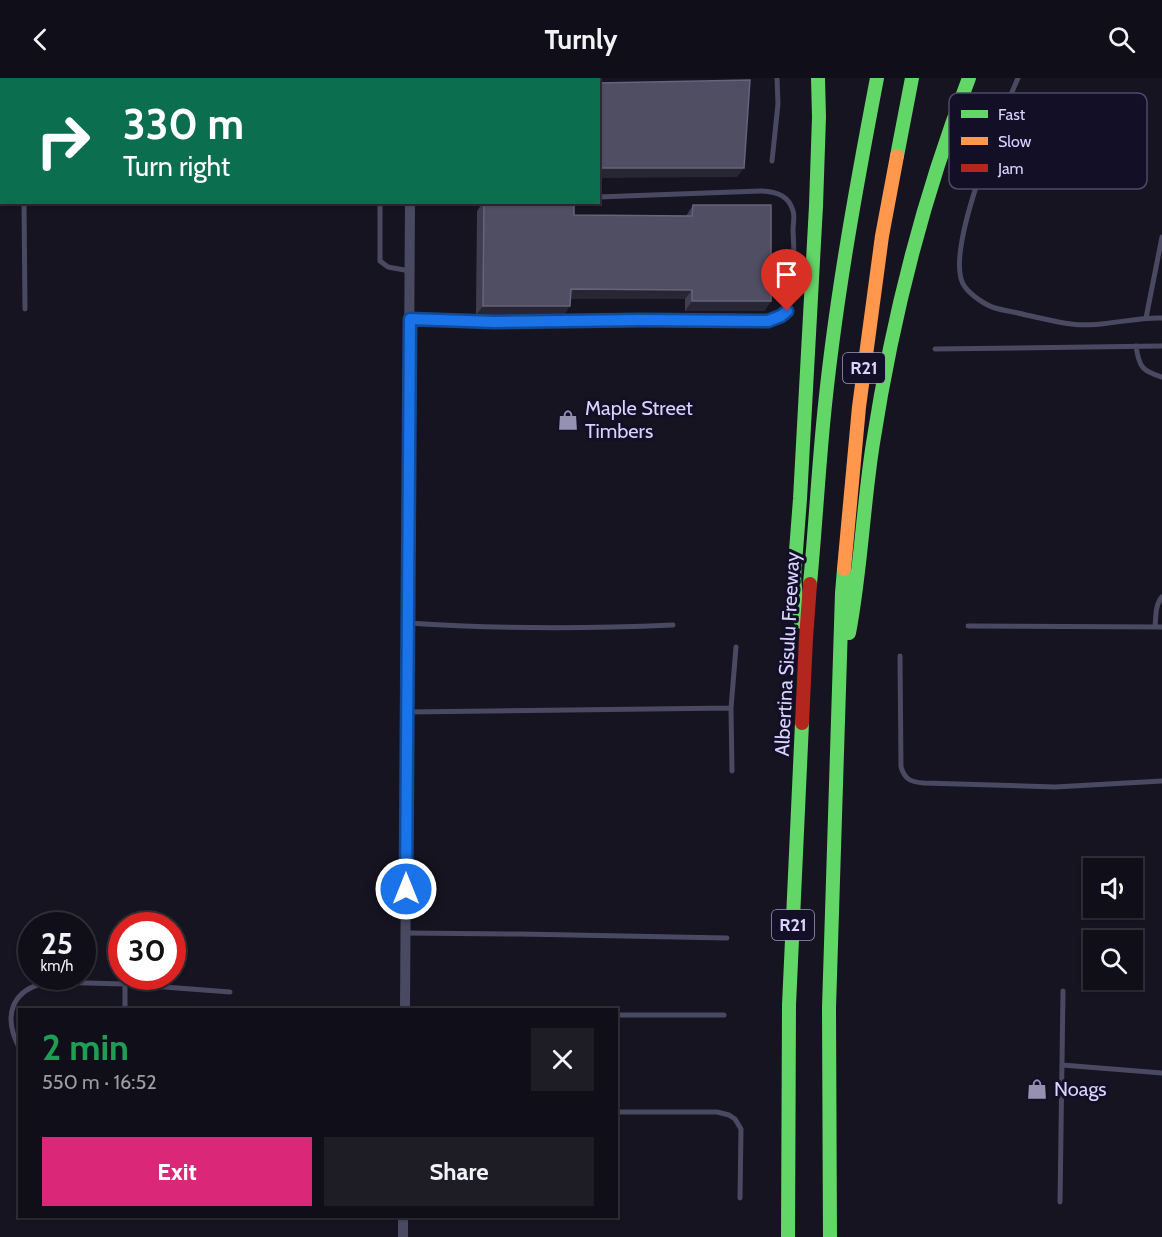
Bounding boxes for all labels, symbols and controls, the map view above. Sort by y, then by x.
icon: back [24,23,57,56]
text: Turnly [545,23,617,56]
icon: search [1105,23,1138,56]
legend [949,93,1147,189]
text: 330 m [123,98,244,150]
icon: right [24,102,102,180]
text: Fast [998,105,1026,124]
text: Slow [998,132,1032,151]
text: Turn right [123,150,230,183]
text: Jam [997,159,1024,178]
pin [761,249,812,311]
icon: arrive [770,258,803,291]
road number: R21 [843,353,885,383]
place label: Maple Street Timbers [585,396,693,443]
shop icon: Maple Street Timbers [556,408,580,432]
street label: Albertina Sisulu Freeway [770,551,804,757]
position arrow [374,857,438,921]
map controls [1083,858,1143,990]
button: sound [1083,858,1143,918]
road number: R21 [772,910,814,940]
speed limit sign: 30 [108,912,186,990]
text: 25 [41,925,73,962]
button: search [1083,930,1143,990]
text: km/h [41,957,73,975]
text: 2 min [42,1025,129,1069]
button: close [531,1028,594,1091]
text: 550 m · 16:52 [42,1070,157,1094]
shop icon: Noags [1025,1077,1049,1101]
place label: Noags [1054,1077,1107,1101]
button: Exit [42,1137,312,1206]
button: Share [324,1137,594,1206]

